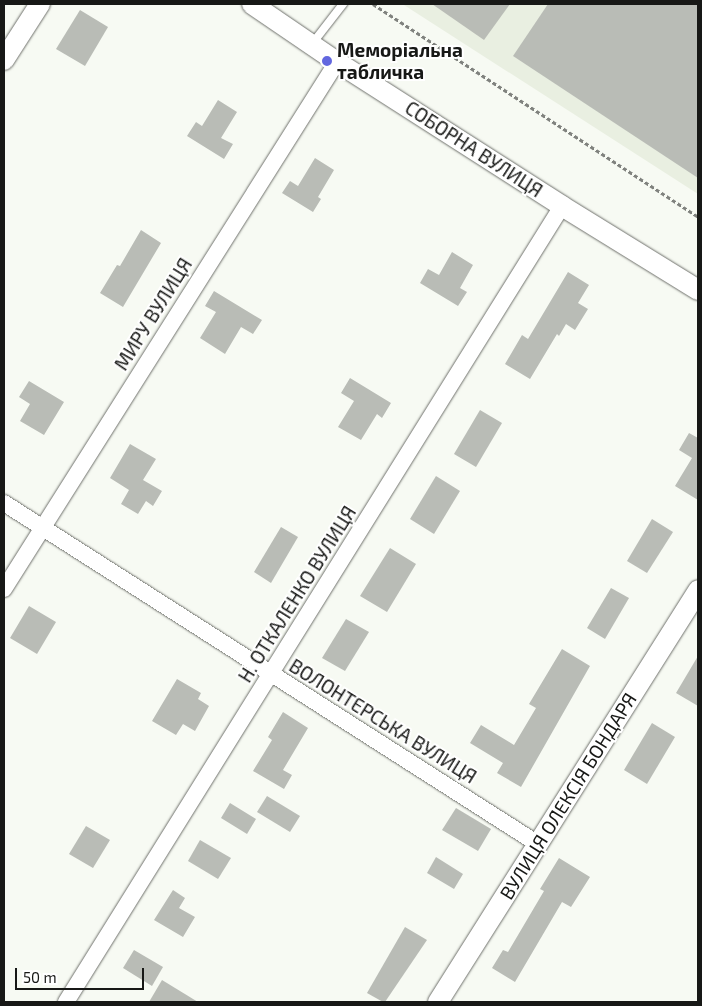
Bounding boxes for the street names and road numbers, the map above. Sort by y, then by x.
street label: СОБОРНА ВУЛИЦЯ [401,96,547,202]
street label: МИРУ ВУЛИЦЯ [109,254,197,374]
street label: Н. ОТКАЛЕНКО ВУЛИЦЯ [233,502,361,686]
street label: ВОЛОНТЕРСЬКА ВУЛИЦЯ [285,654,481,788]
street label: ВУЛИЦЯ ОЛЕКСІЯ БОНДАРЯ [495,689,641,903]

